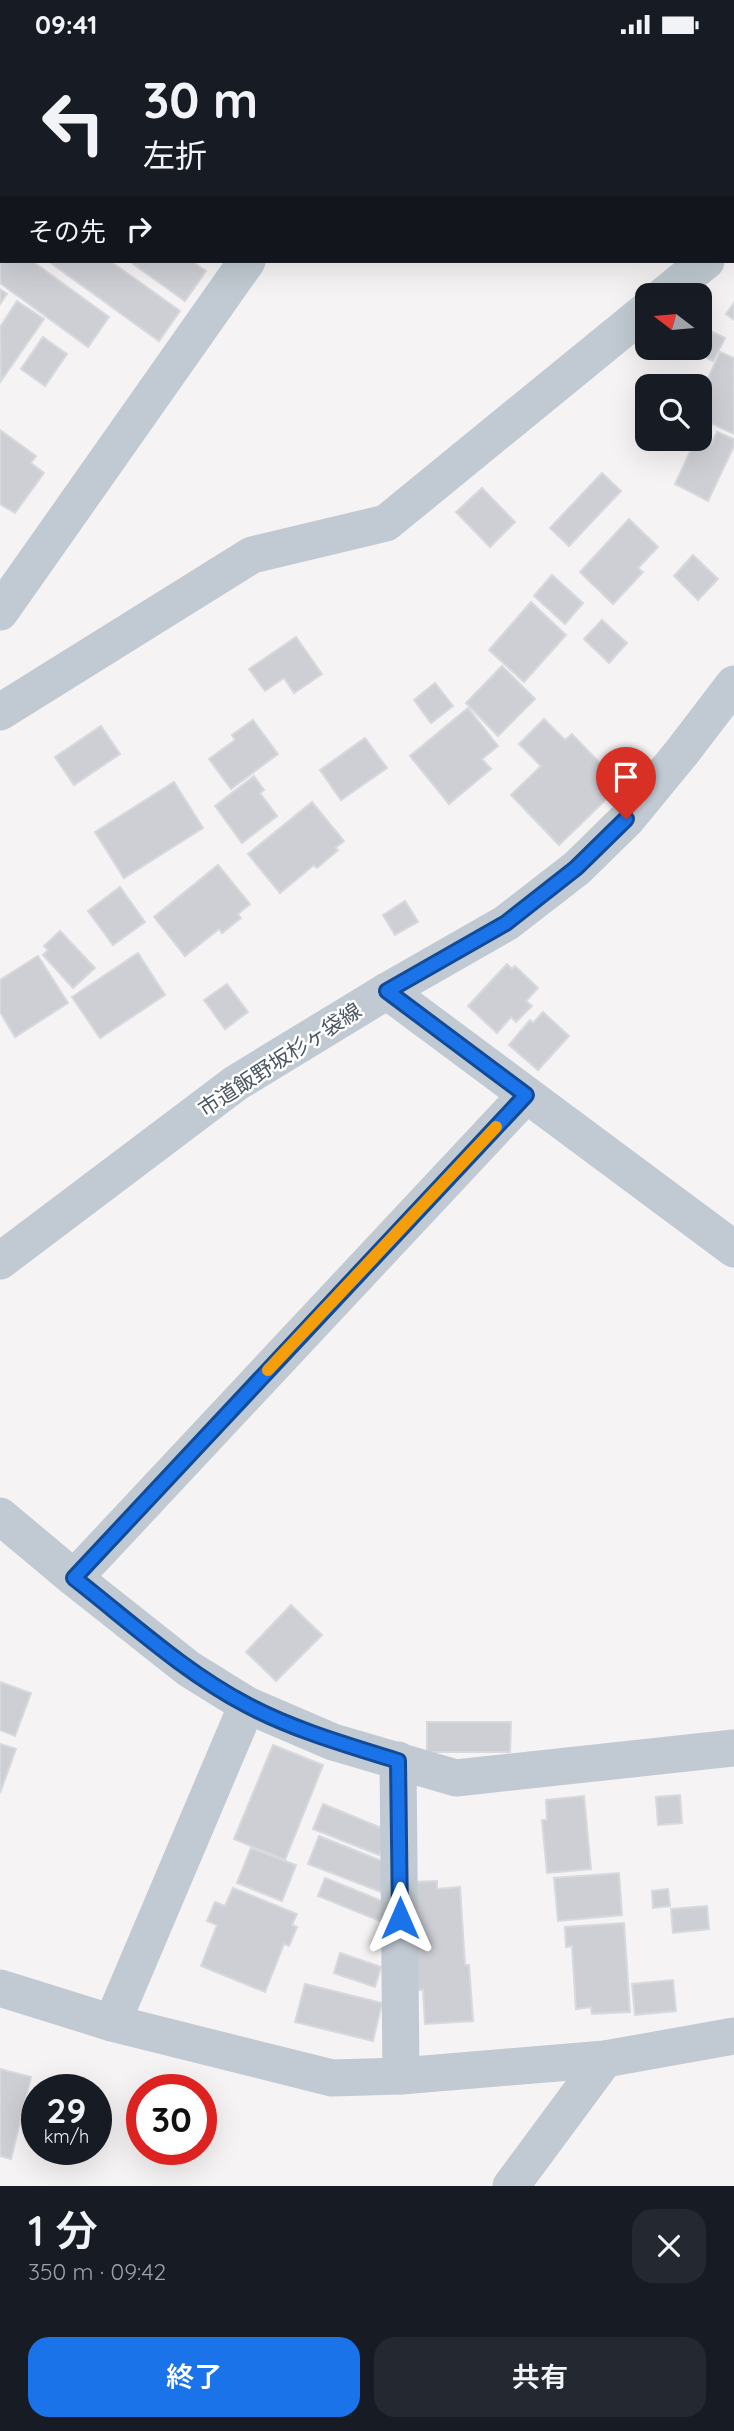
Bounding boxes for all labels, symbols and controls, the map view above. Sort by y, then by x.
text: 09:41 [35,8,97,41]
text: 30 m [143,69,258,130]
icon: left [28,77,119,168]
text: 左折 [143,135,207,175]
icon: right [120,210,158,248]
text: その先 [28,215,106,248]
north arrow [635,283,712,361]
map controls [635,283,712,451]
button: search [635,374,712,451]
pin [596,747,656,819]
icon: arrive [607,758,645,796]
street label: 市道飯野坂杉ヶ袋線 [193,997,366,1122]
position arrow [363,1881,437,1955]
speed limit sign: 30 [126,2074,217,2165]
text: 29 [47,2088,86,2132]
text: km/h [44,2125,89,2148]
text: 1 分 [28,2204,98,2257]
button: close [632,2209,706,2283]
text: 350 m · 09:42 [28,2257,166,2286]
button: 終了 [28,2337,360,2417]
button: 共有 [374,2337,706,2417]

